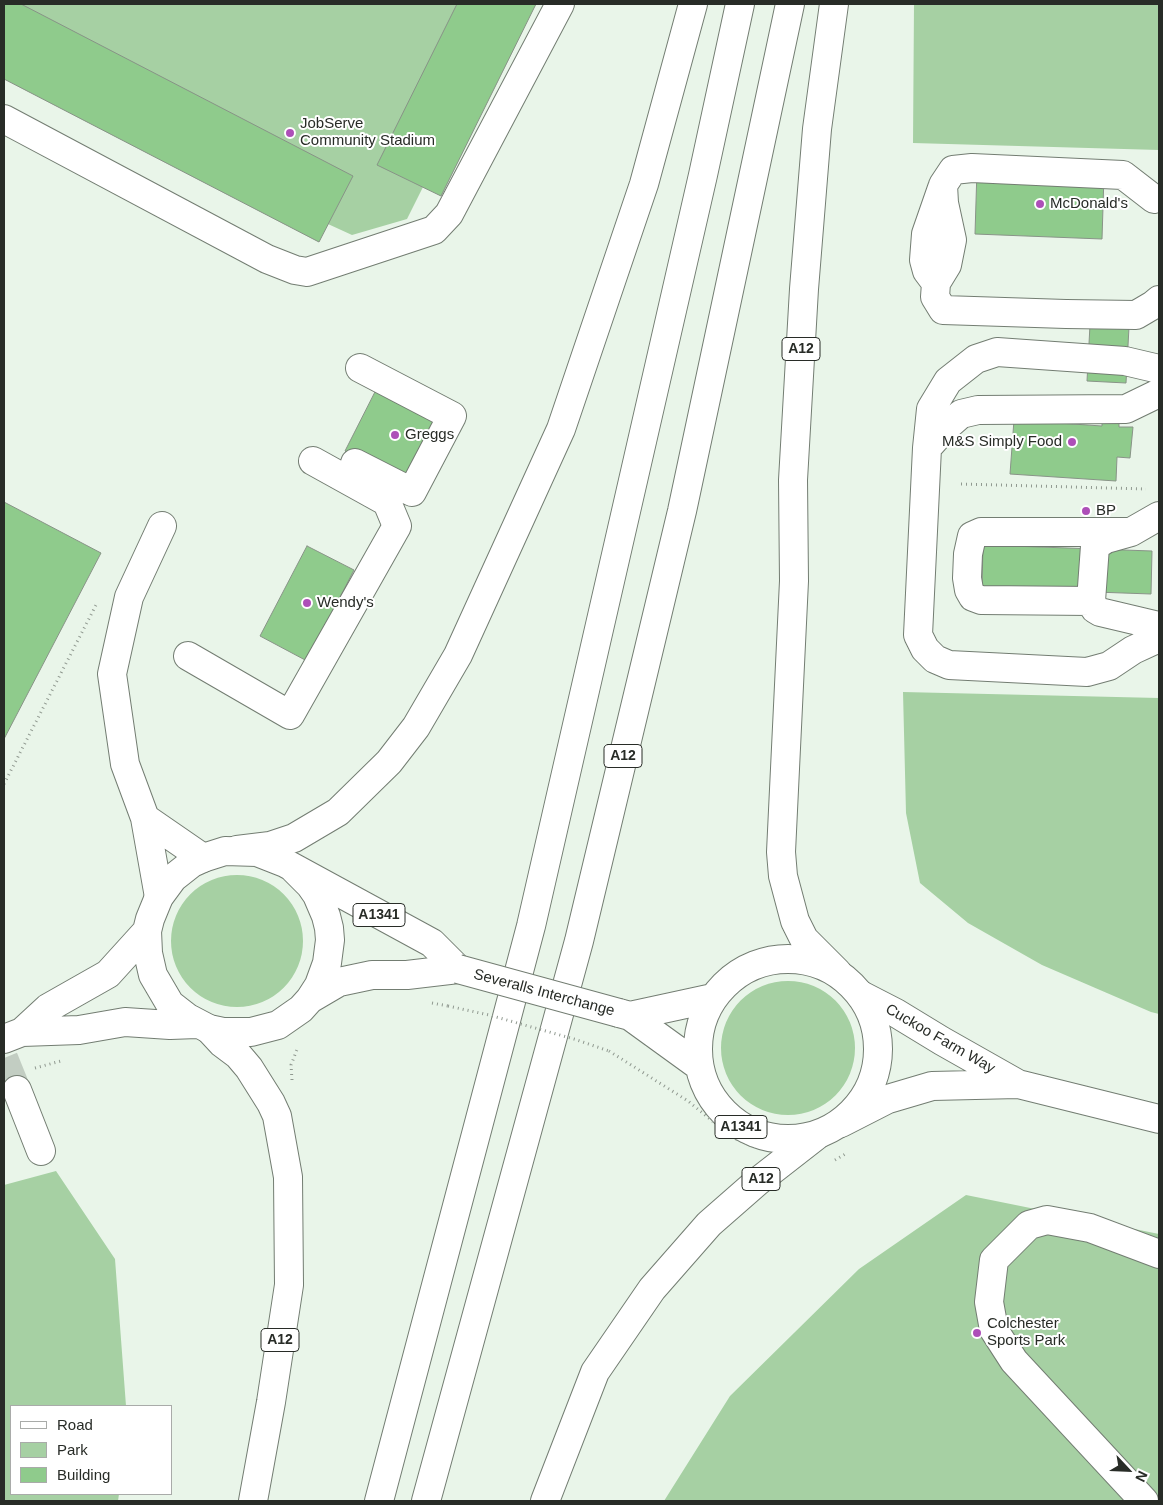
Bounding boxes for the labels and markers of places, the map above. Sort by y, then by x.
place label: JobServe Community Stadium [300,115,435,150]
marker: JobServe Community Stadium [284,127,296,139]
place label: McDonald's [1050,195,1128,213]
marker: McDonald's [1034,198,1046,210]
place label: Greggs [405,426,454,444]
marker: Greggs [389,429,401,441]
place label: M&S Simply Food [942,433,1062,451]
marker: M&S Simply Food [1066,436,1078,448]
place label: BP [1096,502,1116,520]
marker: BP [1080,505,1092,517]
place label: Wendy's [317,594,374,612]
marker: Wendy's [301,597,313,609]
place label: Colchester Sports Park [987,1315,1065,1350]
marker: Colchester Sports Park [971,1327,983,1339]

